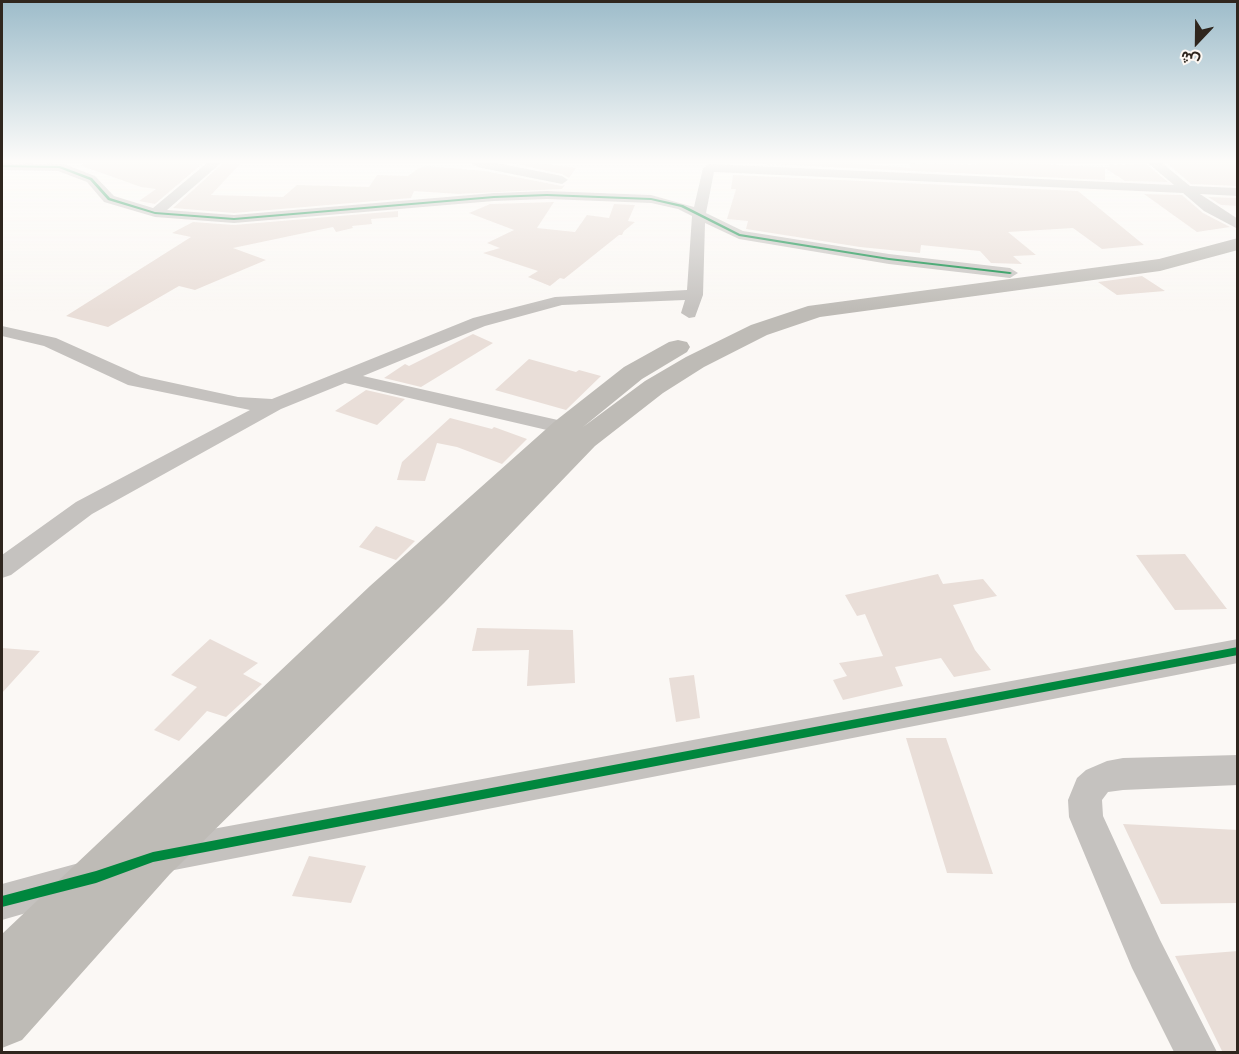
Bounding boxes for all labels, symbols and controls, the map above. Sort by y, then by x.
north arrow [1167,12,1227,72]
text: ش [1178,48,1202,70]

